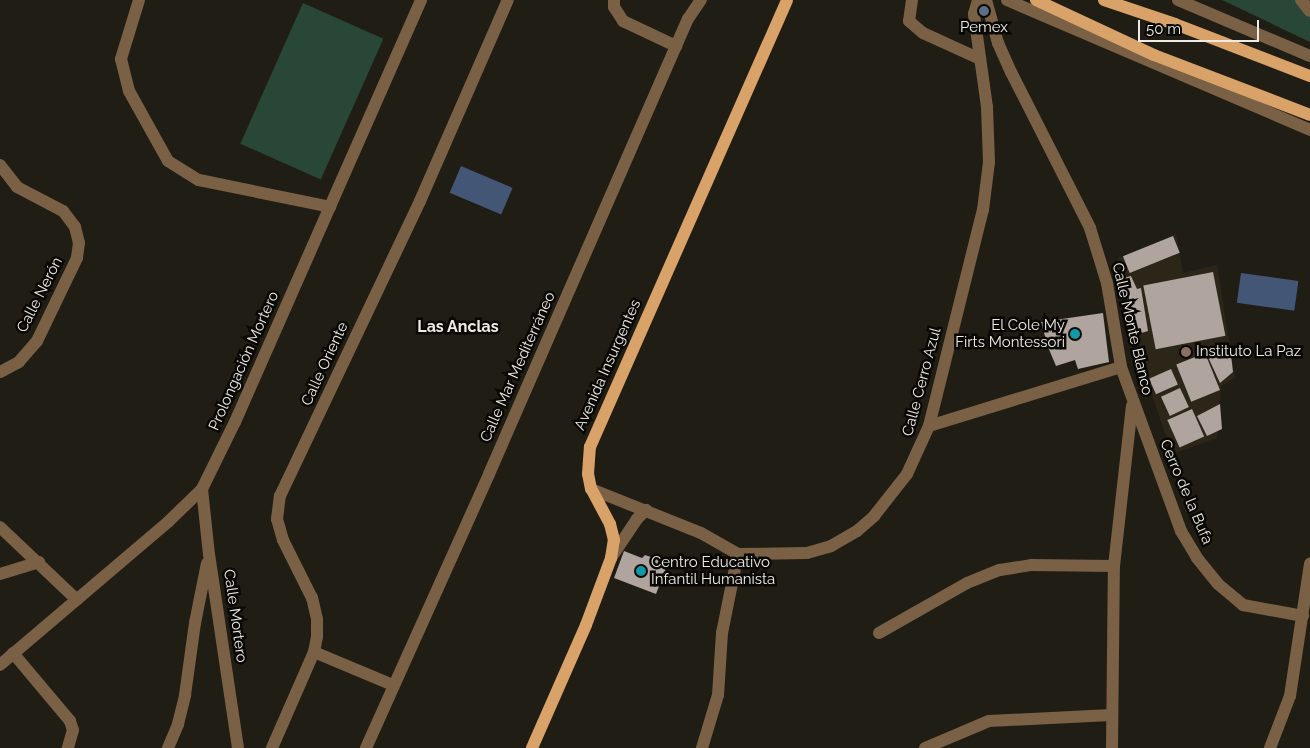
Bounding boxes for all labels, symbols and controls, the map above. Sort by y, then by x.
marker: Pemex [978,5,990,17]
scale bar [1140,10,1261,42]
place label: Pemex [960,19,1008,37]
text: 50 m [1146,20,1181,38]
street label: Calle Nerón [13,254,67,336]
street label: Calle Monte Blanco [1108,261,1156,397]
street label: Prolongación Mortero [205,289,283,433]
street label: Calle Mar Mediterráneo [477,289,559,445]
street label: Avenida Insurgentes [571,297,645,433]
place label: El Cole My Firts Montessori [955,316,1065,351]
district label: Las Anclas [417,317,499,337]
street label: Calle Oriente [298,319,352,409]
street label: Calle Cerro Azul [899,326,945,438]
marker: El Cole My Firts Montessori [1069,328,1081,340]
place label: Instituto La Paz [1196,343,1301,361]
marker: Instituto La Paz [1180,346,1192,358]
street label: Cerro de la Bufa [1156,437,1216,547]
place label: Centro Educativo Infantil Humanista [651,553,776,588]
marker: Centro Educativo Infantil Humanista [635,565,647,577]
street label: Calle Mortero [220,568,250,664]

